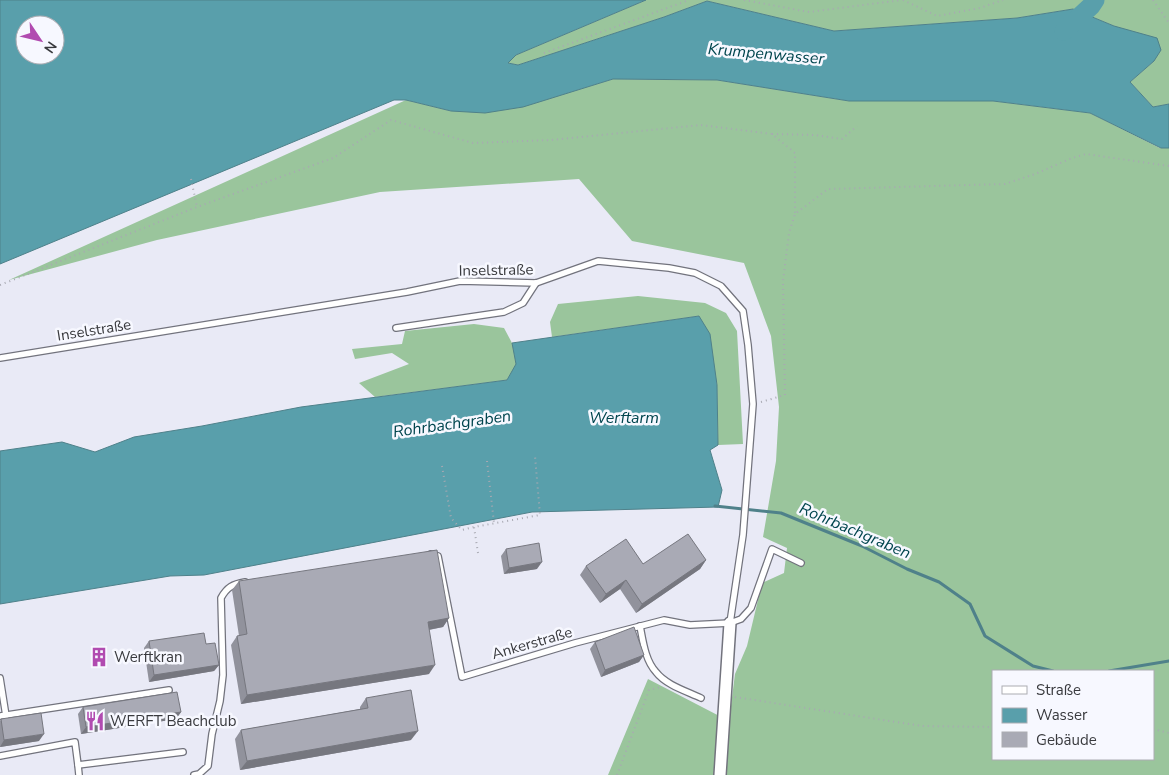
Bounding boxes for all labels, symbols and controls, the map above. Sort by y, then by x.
north arrow [15,15,65,65]
text: N [39,37,61,57]
water label: Krumpenwasser [707,38,826,70]
street label: Inselstraße [458,259,534,281]
street label: Inselstraße [56,314,133,346]
water label: Rohrbachgraben [392,405,512,443]
water label: Werftarm [589,407,659,429]
water label: Rohrbachgraben [796,498,914,564]
street label: Ankerstraße [489,622,575,664]
building icon: Werftkran [88,646,110,668]
place label: Werftkran [114,647,183,667]
legend [992,670,1154,760]
text: Straße [1036,680,1081,700]
text: Wasser [1036,705,1088,725]
restaurant icon: WERFT Beachclub [84,710,106,732]
place label: WERFT Beachclub [110,711,237,731]
text: Gebäude [1036,730,1097,750]

